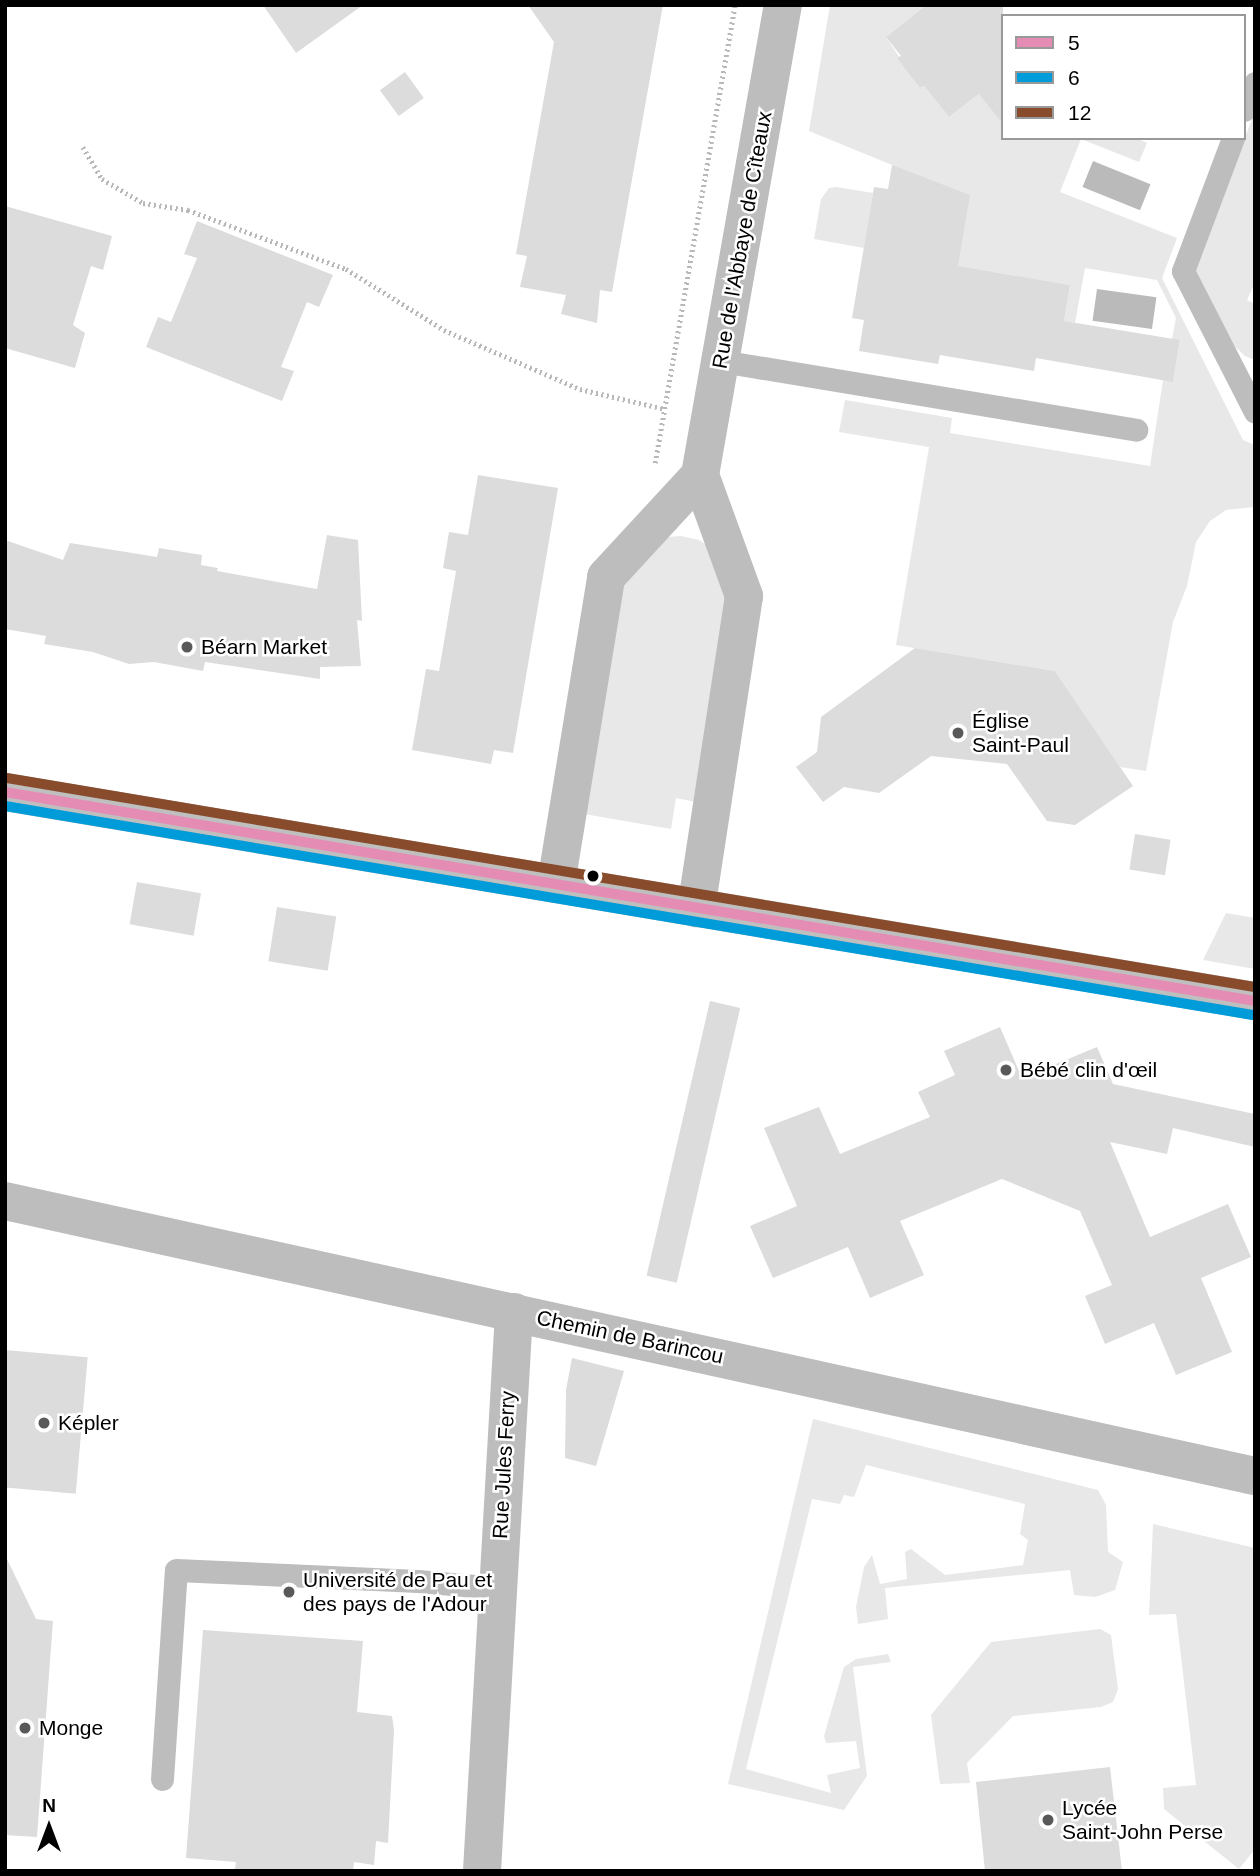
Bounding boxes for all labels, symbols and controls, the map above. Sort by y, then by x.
legend [1001,14,1246,140]
text: 5 [1068,31,1080,54]
text: 6 [1068,66,1080,89]
text: 12 [1068,101,1091,124]
street label: Rue de l'Abbaye de Cîteaux [707,109,777,371]
place label: Béarn Market [201,634,327,660]
marker: Béarn Market [179,639,195,655]
place label: Église Saint-Paul [972,708,1069,758]
marker: Église Saint-Paul [950,725,966,741]
unlabelled marker [586,869,600,883]
place label: Bébé clin d'œil [1020,1057,1157,1083]
marker: Bébé clin d'œil [998,1062,1014,1078]
street label: Chemin de Barincou [534,1305,726,1369]
street label: Rue Jules Ferry [488,1390,520,1540]
place label: Képler [58,1410,119,1436]
marker: Képler [36,1415,52,1431]
place label: Université de Pau et des pays de l'Adour [303,1567,492,1617]
marker: Université de Pau et des pays de l'Adour [281,1584,297,1600]
place label: Monge [39,1715,103,1741]
marker: Monge [17,1720,33,1736]
north arrow [14,1792,84,1862]
text: N [42,1795,56,1816]
place label: Lycée Saint-John Perse [1062,1795,1223,1845]
marker: Lycée Saint-John Perse [1040,1812,1056,1828]

